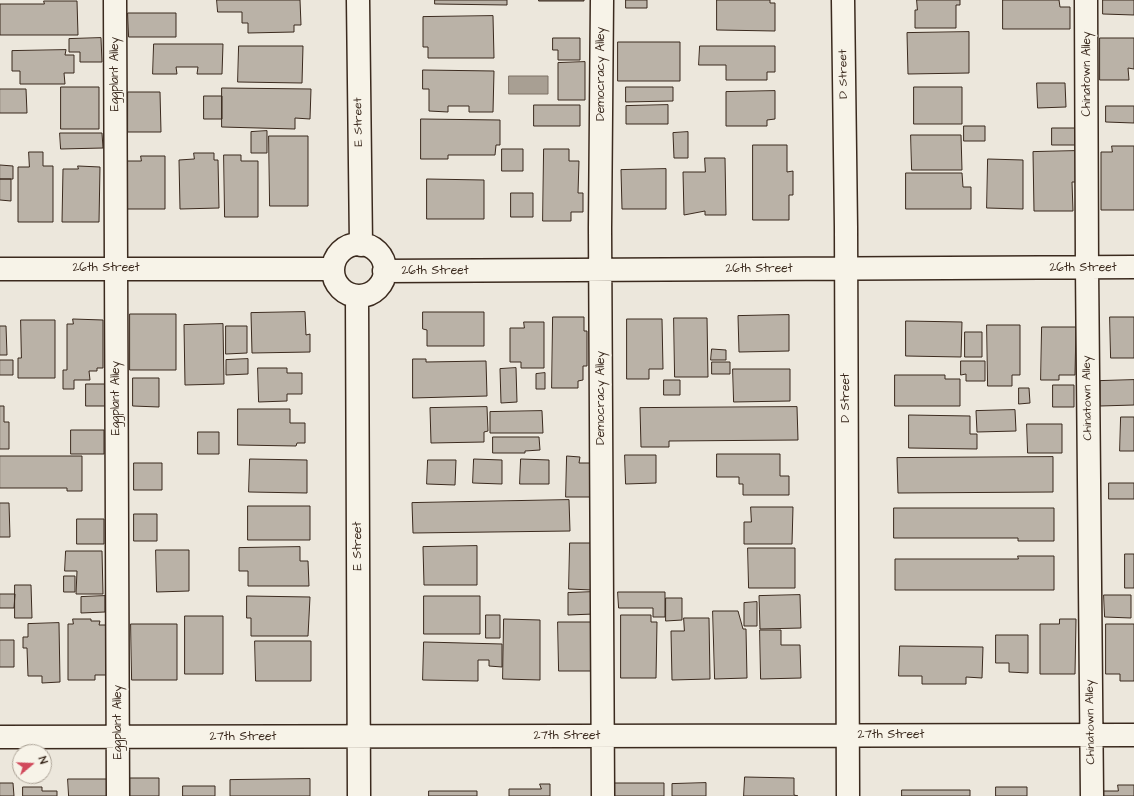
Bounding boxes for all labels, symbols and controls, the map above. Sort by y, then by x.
street label: Democracy Alley [594,27,608,121]
street label: Chinatown Alley [1080,31,1094,117]
street label: Eggplant Alley [108,37,122,111]
street label: D Street [836,49,852,99]
street label: E Street [351,97,367,147]
street label: 26th Street [72,261,140,275]
street label: 26th Street [1049,261,1117,275]
street label: 26th Street [725,262,793,276]
street label: 26th Street [401,264,469,278]
street label: Democracy Alley [594,351,608,445]
street label: Chinatown Alley [1080,355,1096,441]
street label: Eggplant Alley [109,361,123,435]
street label: D Street [839,373,853,423]
street label: E Street [351,522,365,570]
street label: Chinatown Alley [1083,679,1099,765]
street label: Eggplant Alley [111,685,125,759]
street label: 27th Street [858,728,924,742]
street label: 27th Street [534,729,600,743]
street label: 27th Street [210,730,276,744]
north arrow [12,744,52,784]
text: N [35,755,51,766]

